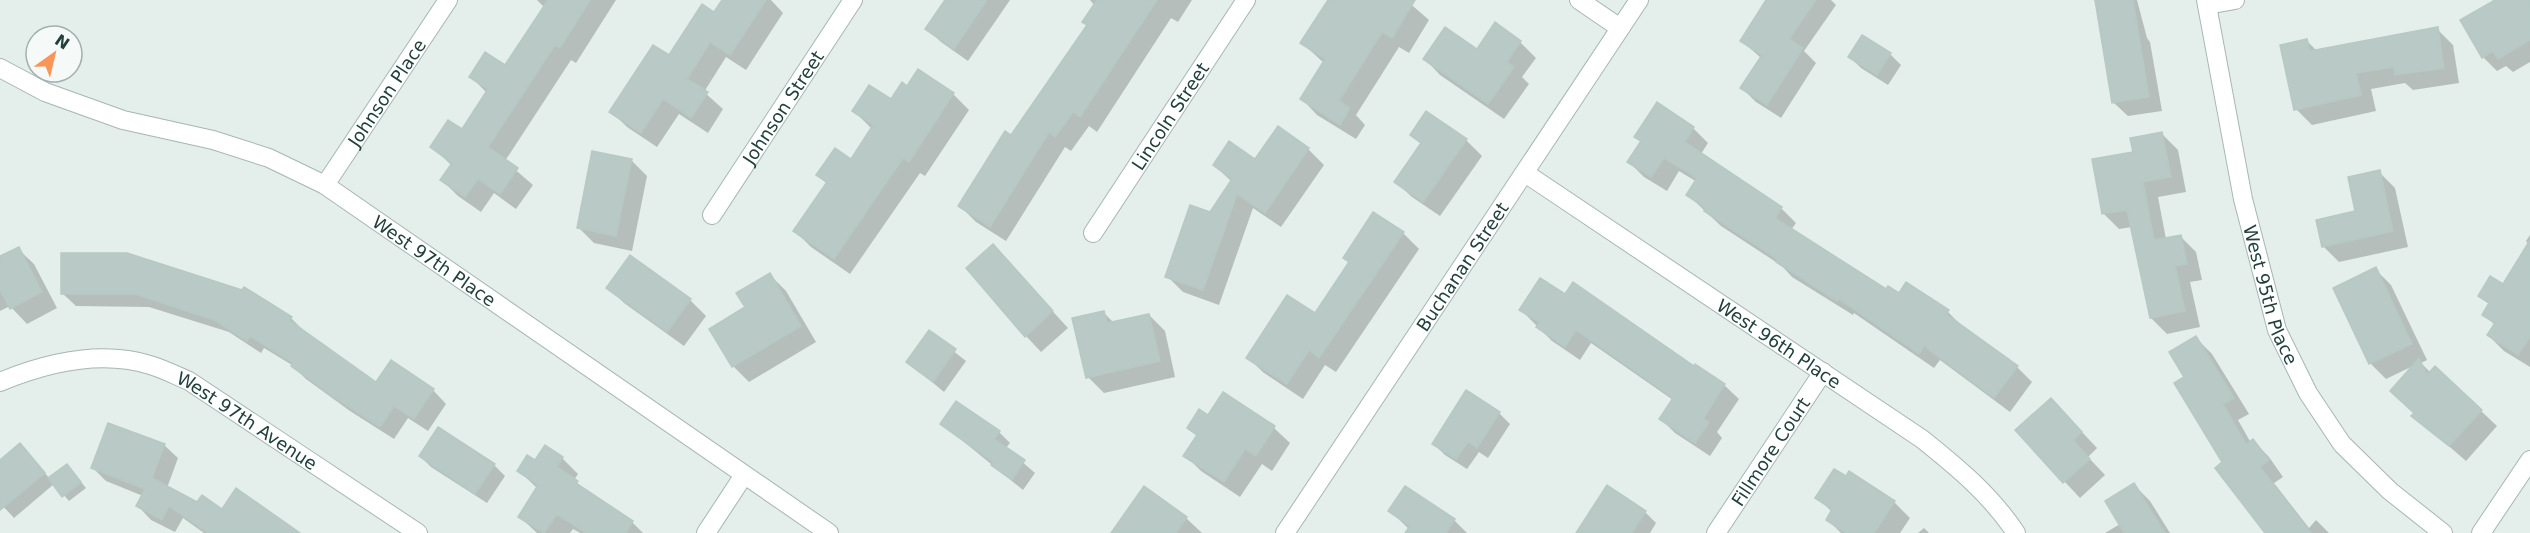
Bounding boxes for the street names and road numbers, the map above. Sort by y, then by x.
street label: Johnson Place [343,35,430,151]
street label: Johnson Street [737,46,828,169]
street label: Lincoln Street [1127,58,1213,174]
street label: Buchanan Street [1412,198,1512,335]
street label: West 97th Place [369,211,500,310]
street label: West 95th Place [2240,223,2303,368]
street label: West 96th Place [1713,294,1845,392]
street label: West 97th Avenue [174,367,321,474]
street label: Fillmore Court [1727,393,1814,510]

